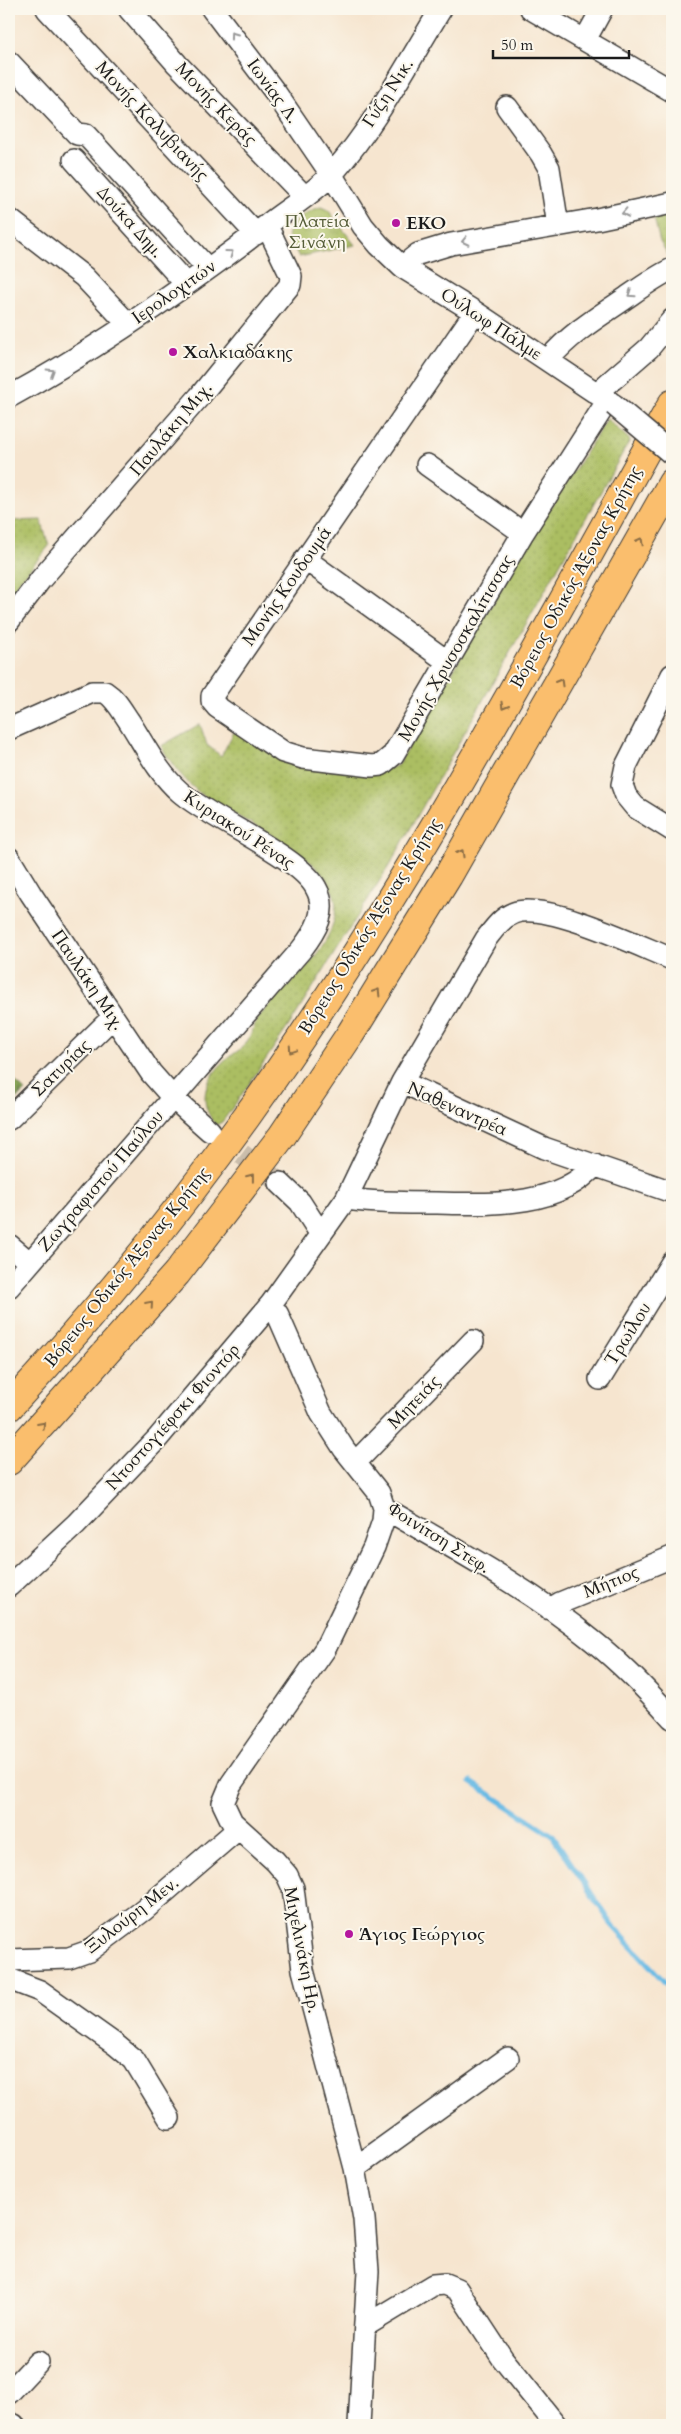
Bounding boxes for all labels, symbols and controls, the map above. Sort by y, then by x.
scale bar [493,28,630,60]
one-way arrow [229,31,239,40]
text: 50 m [501,35,533,55]
street label: Ιωνίας Λ. [241,53,305,129]
street label: Γύζη Νικ. [356,54,420,132]
street label: Μονής Καλυβιανής [90,55,215,187]
street label: Μονής Κεράς [169,56,263,152]
street label: Δούκα Δημ. [91,180,169,264]
one-way arrow [620,207,629,218]
park label: Πλατεία Σινάνη [284,209,350,255]
place label: EKO [406,211,446,236]
marker: EKO [390,217,402,229]
one-way arrow [460,236,469,246]
one-way arrow [224,250,234,259]
street label: Ιερολοχιτών [127,254,221,330]
street label: Ούλωφ Πάλμε [435,282,547,366]
one-way arrow [627,288,636,297]
place label: Χαλκιαδάκης [183,340,293,365]
marker: Χαλκιαδάκης [167,346,179,358]
one-way arrow [46,369,55,379]
street label: Παυλάκη Μιχ. [124,376,218,482]
street label: Βόρειος Οδικός Άξονας Κρήτης [504,461,648,693]
street label: Μονής Κουδουμά [236,521,338,651]
one-way arrow [634,537,644,546]
street label: Μονής Χρυσοσκαλίτισσας [392,550,520,746]
one-way arrow [554,678,564,687]
one-way arrow [500,700,510,709]
street label: Κυριακού Ρένας [179,785,300,875]
street label: Βόρειος Οδικός Άξονας Κρήτης [293,813,447,1039]
one-way arrow [455,849,465,858]
street label: Παυλάκη Μιχ. [45,925,131,1035]
one-way arrow [371,988,380,997]
street label: Σατυρίας [26,1033,96,1102]
one-way arrow [289,1044,298,1054]
street label: Ναθεναντρέα [403,1076,511,1142]
street label: Ζωγραφιστού Παύλου [32,1105,170,1257]
street label: Βόρειος Οδικός Άξονας Κρήτης [38,1161,216,1373]
one-way arrow [245,1173,254,1183]
street label: Τρωίλου [599,1298,657,1370]
one-way arrow [144,1300,153,1309]
street label: Ντοστογιέφσκι Φιοντόρ [100,1338,246,1496]
street label: Μητειάς [382,1369,446,1435]
one-way arrow [36,1422,45,1431]
street label: Φοινίτση Στεφ. [383,1496,495,1580]
street label: Μήτιος [579,1559,643,1604]
street label: Ξυλούρη Μεν. [80,1870,184,1960]
street label: Μιχελινάκη Ηρ. [277,1885,327,2015]
place label: Άγιος Γεώργιος [358,1922,485,1947]
marker: Άγιος Γεώργιος [343,1928,355,1940]

